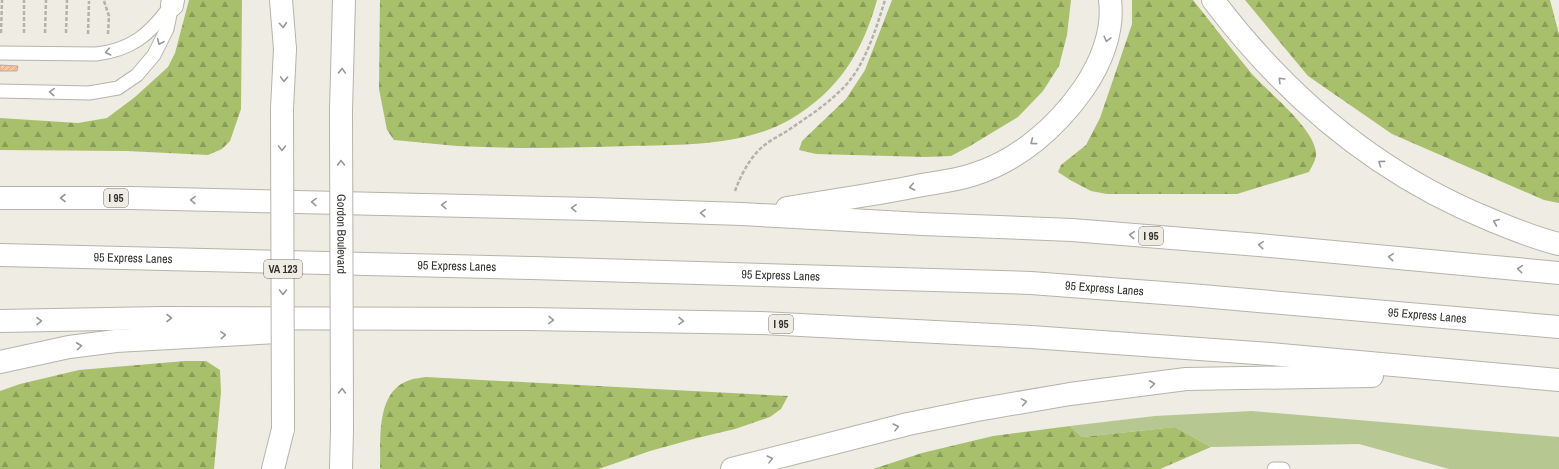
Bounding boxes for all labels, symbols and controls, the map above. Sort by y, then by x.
one-way arrow [278,22,287,28]
one-way arrow [1103,35,1111,42]
one-way arrow [157,38,165,45]
one-way arrow [105,47,112,55]
one-way arrow [338,68,346,74]
one-way arrow [279,76,288,82]
one-way arrow [1278,77,1286,85]
one-way arrow [49,88,55,96]
one-way arrow [1030,138,1037,145]
one-way arrow [278,145,286,151]
one-way arrow [337,160,345,166]
one-way arrow [1378,161,1385,168]
one-way arrow [909,182,915,190]
road number: I 95 [104,189,128,207]
one-way arrow [60,194,66,202]
street label: Gordon Boulevard [333,194,350,274]
one-way arrow [190,195,196,204]
one-way arrow [311,198,317,206]
one-way arrow [441,200,447,209]
one-way arrow [571,204,577,213]
one-way arrow [700,209,706,218]
one-way arrow [1492,219,1499,227]
road number: I 95 [1139,227,1163,245]
one-way arrow [1129,230,1135,239]
one-way arrow [1258,241,1264,250]
street label: 95 Express Lanes [93,249,173,267]
one-way arrow [1388,253,1394,262]
street label: 95 Express Lanes [417,257,497,275]
road number: VA 123 [264,260,302,278]
one-way arrow [1517,265,1523,274]
street label: 95 Express Lanes [741,266,820,285]
street label: 95 Express Lanes [1064,278,1144,299]
one-way arrow [279,289,287,295]
street label: 95 Express Lanes [1387,304,1467,327]
one-way arrow [166,314,172,322]
one-way arrow [548,315,554,324]
road number: I 95 [769,315,793,333]
one-way arrow [36,316,42,325]
one-way arrow [678,317,684,326]
one-way arrow [220,331,226,340]
one-way arrow [76,342,82,351]
one-way arrow [1149,380,1155,389]
one-way arrow [338,388,346,394]
one-way arrow [1021,398,1027,407]
one-way arrow [892,423,899,432]
one-way arrow [767,456,773,464]

